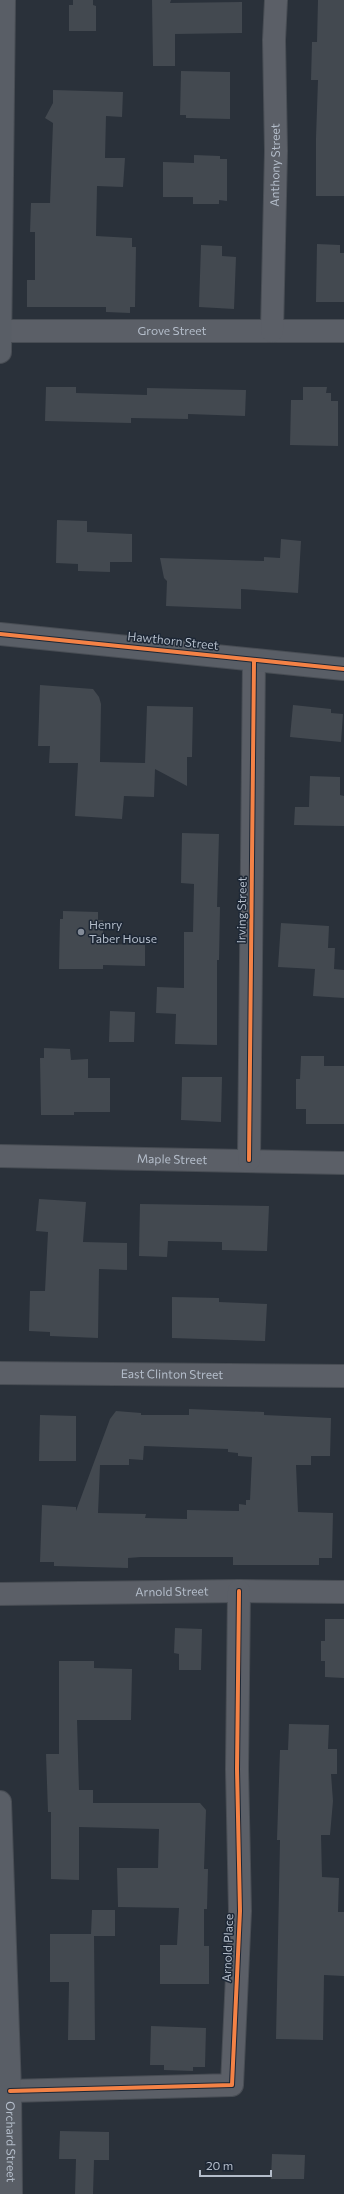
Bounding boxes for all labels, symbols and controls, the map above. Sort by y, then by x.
street label: Anthony Street [267,123,282,207]
street label: Grove Street [138,323,207,337]
street label: Hawthorn Street [127,628,219,652]
street label: Irving Street [233,876,249,944]
place label: Henry Taber House [89,917,157,945]
marker: Henry Taber House [76,927,86,937]
street label: Maple Street [137,1151,207,1166]
street label: East Clinton Street [121,1366,223,1381]
street label: Arnold Street [135,1583,209,1598]
street label: Arnold Place [219,1913,235,1982]
street label: Orchard Street [4,2101,19,2183]
scale bar [200,2152,271,2178]
text: 20 m [206,2158,233,2172]

